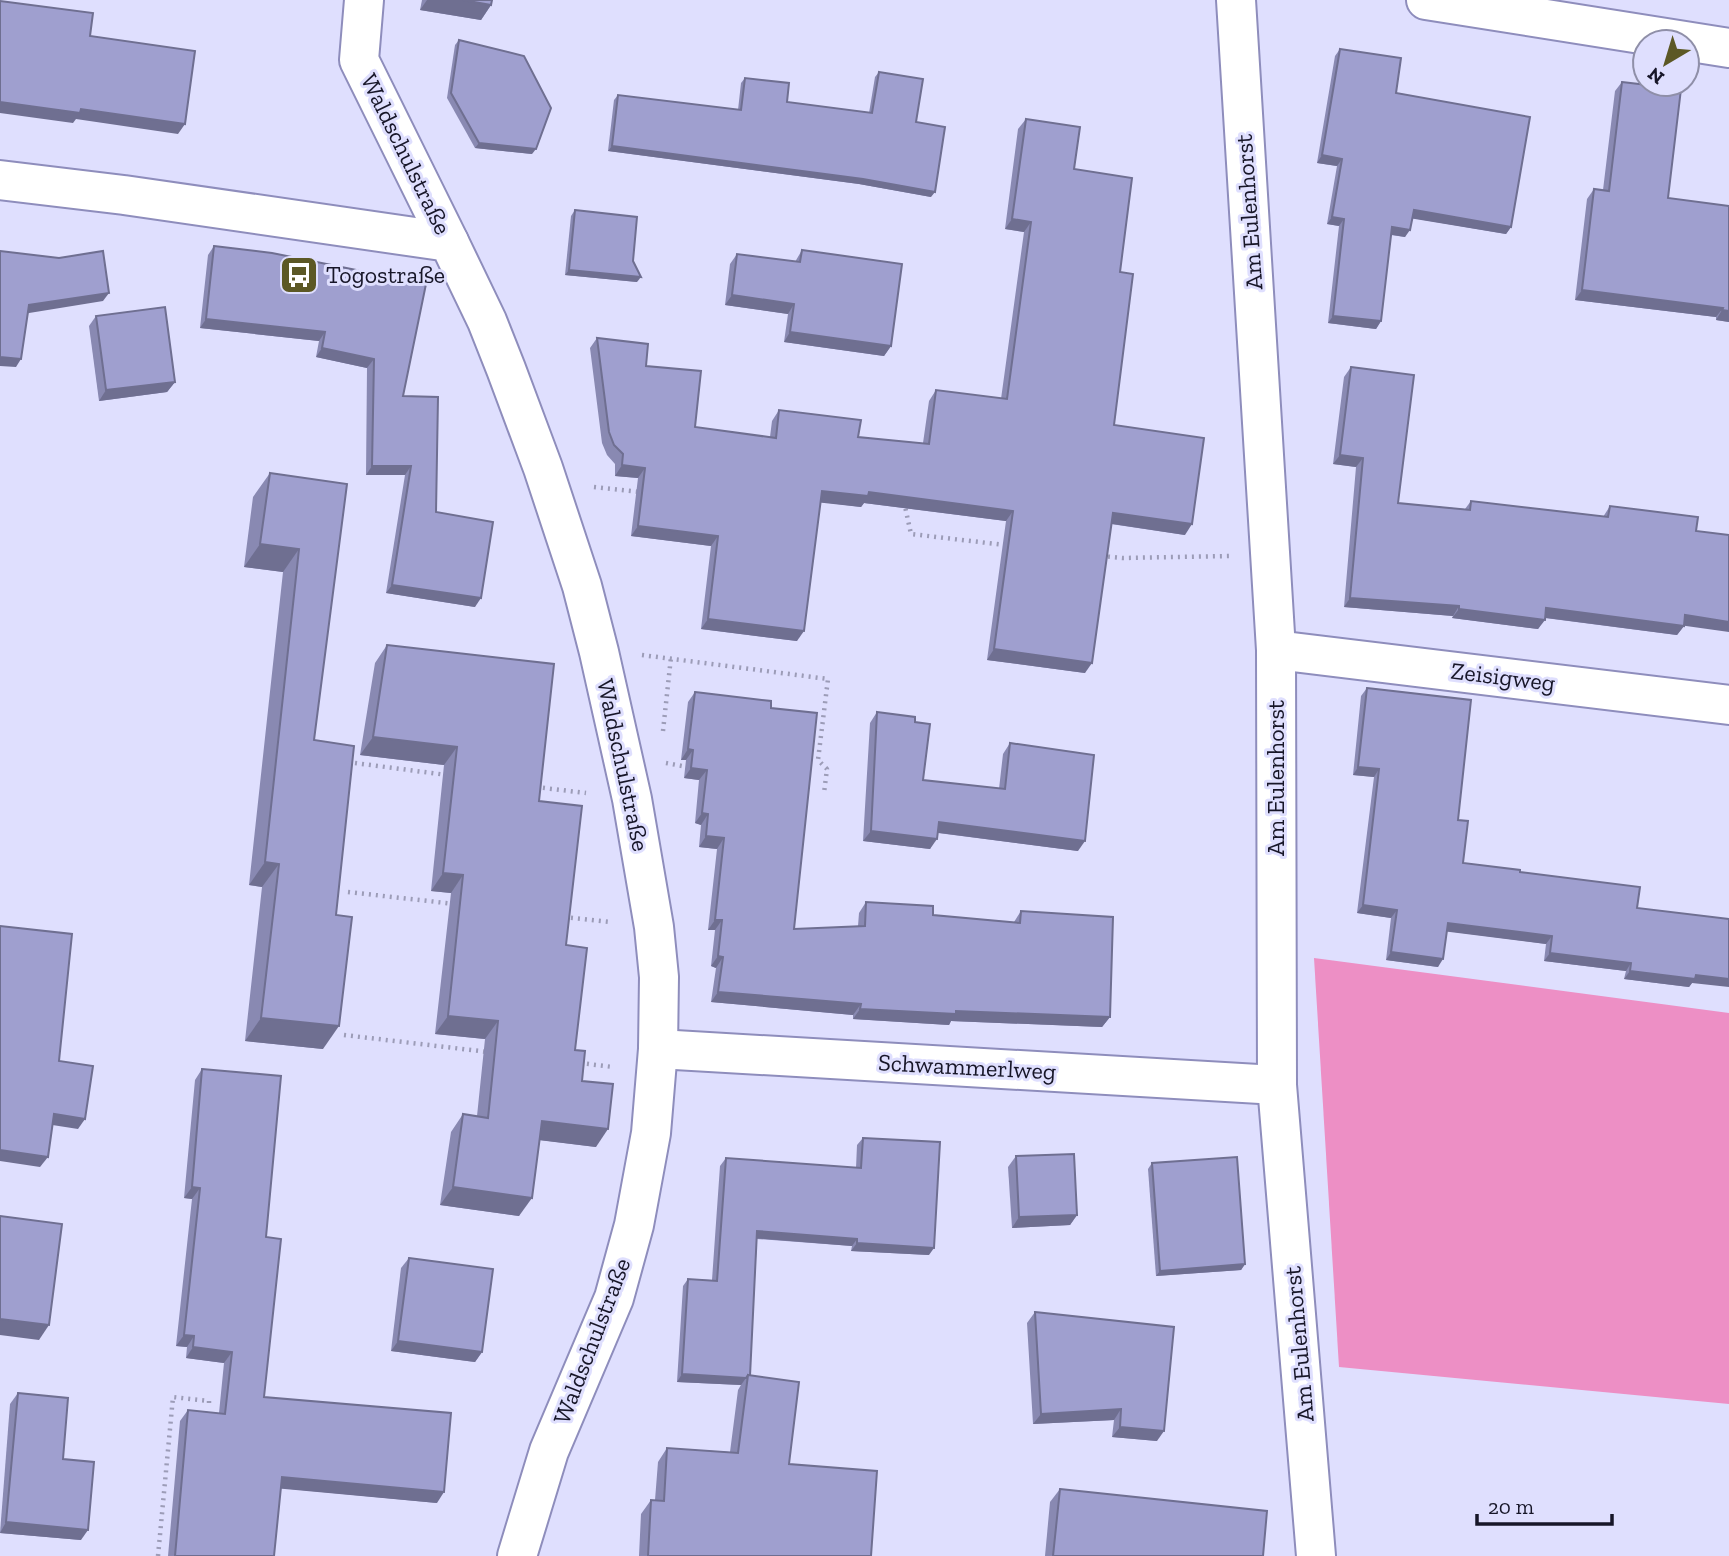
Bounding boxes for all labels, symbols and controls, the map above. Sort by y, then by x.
north arrow [1631,28,1701,98]
text: N [1643,62,1669,90]
street label: Waldschulstraße [355,69,458,239]
street label: Am Eulenhorst [1229,133,1268,291]
bus stop icon: Togostraße [278,254,320,296]
place label: Togostraße [326,260,445,289]
street label: Zeisigweg [1449,656,1557,697]
street label: Waldschulstraße [591,676,656,854]
street label: Am Eulenhorst [1261,700,1290,856]
street label: Schwammerlweg [877,1047,1057,1086]
street label: Waldschulstraße [547,1254,637,1428]
street label: Am Eulenhorst [1277,1265,1320,1423]
scale bar [1477,1482,1612,1526]
text: 20 m [1488,1494,1534,1519]

